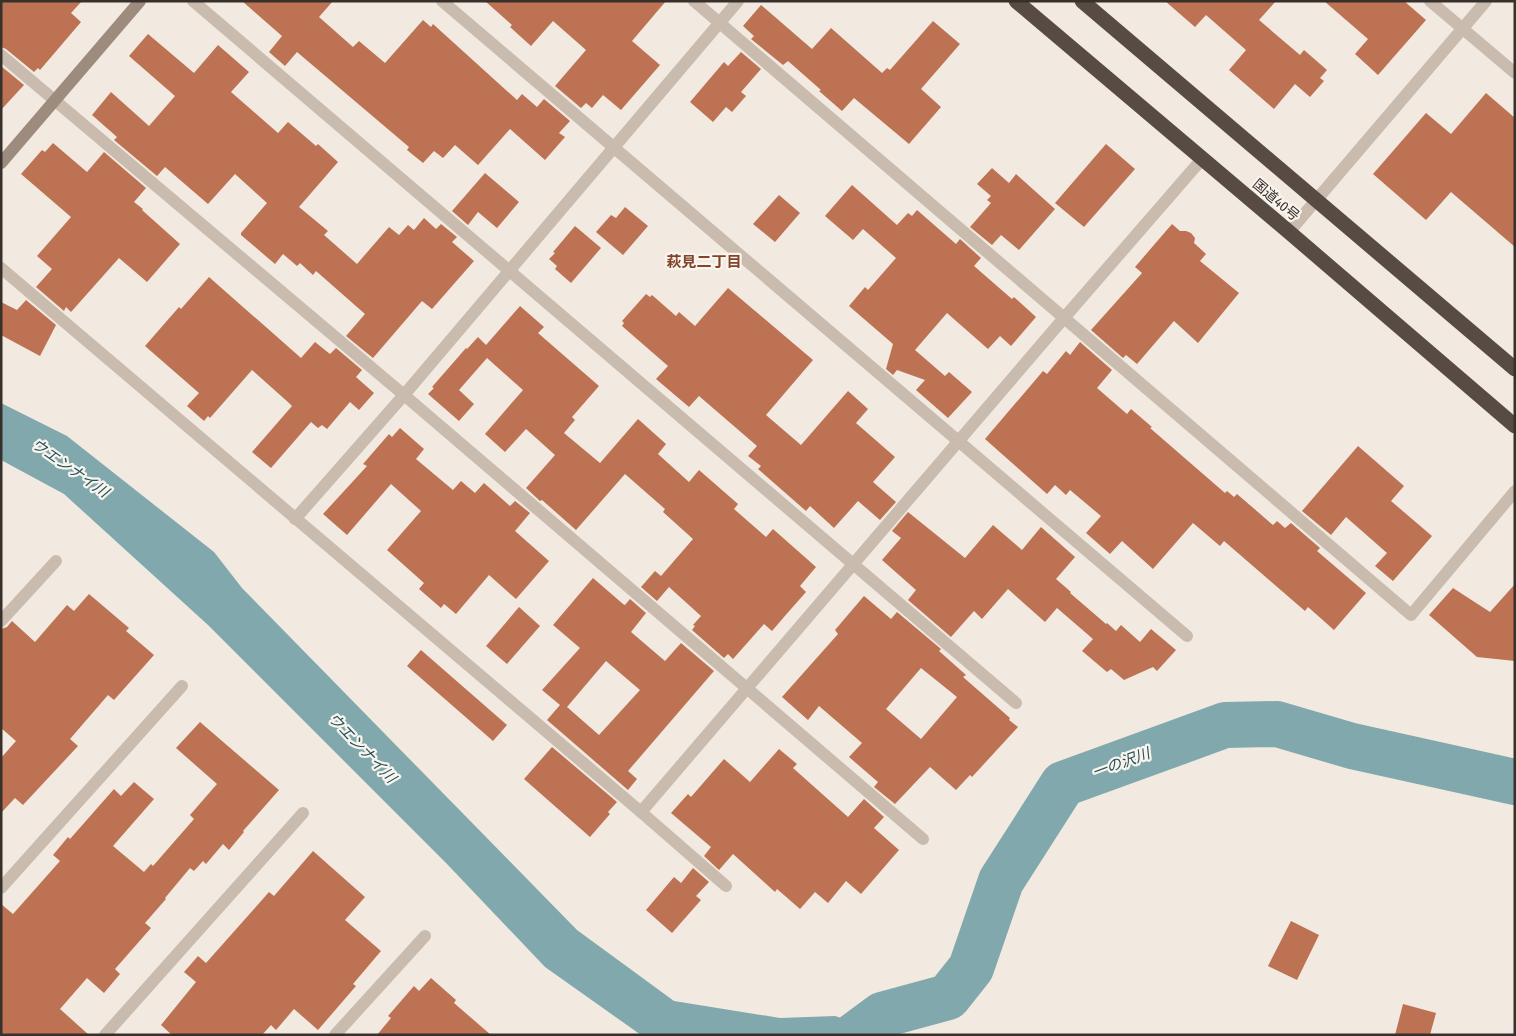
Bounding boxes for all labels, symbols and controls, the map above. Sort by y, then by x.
street label: 国道40号 [1249,175,1303,225]
district label: 萩見二丁目 [666,253,742,271]
water label: ウエンナイ川 [28,435,114,502]
water label: ウエンナイ川 [324,709,401,788]
water label: 一の沢川 [1090,744,1154,782]

